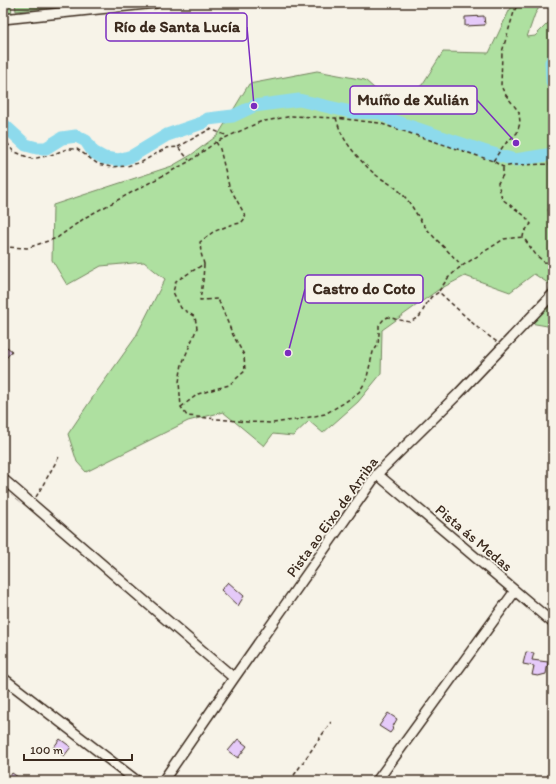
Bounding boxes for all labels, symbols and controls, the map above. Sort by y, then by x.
callout: Río de Santa Lucía [106,13,247,41]
text: Río de Santa Lucía [114,17,241,36]
callout: Muíño de Xulián [350,86,477,114]
text: Muíño de Xulián [357,90,470,109]
callout: Castro do Coto [305,275,423,303]
text: Castro do Coto [313,279,415,298]
street label: Pista ao Eixo de Arriba [282,453,382,581]
street label: Pista ás Medas [432,501,516,576]
scale bar [24,736,132,762]
text: 100 m [30,743,63,757]

